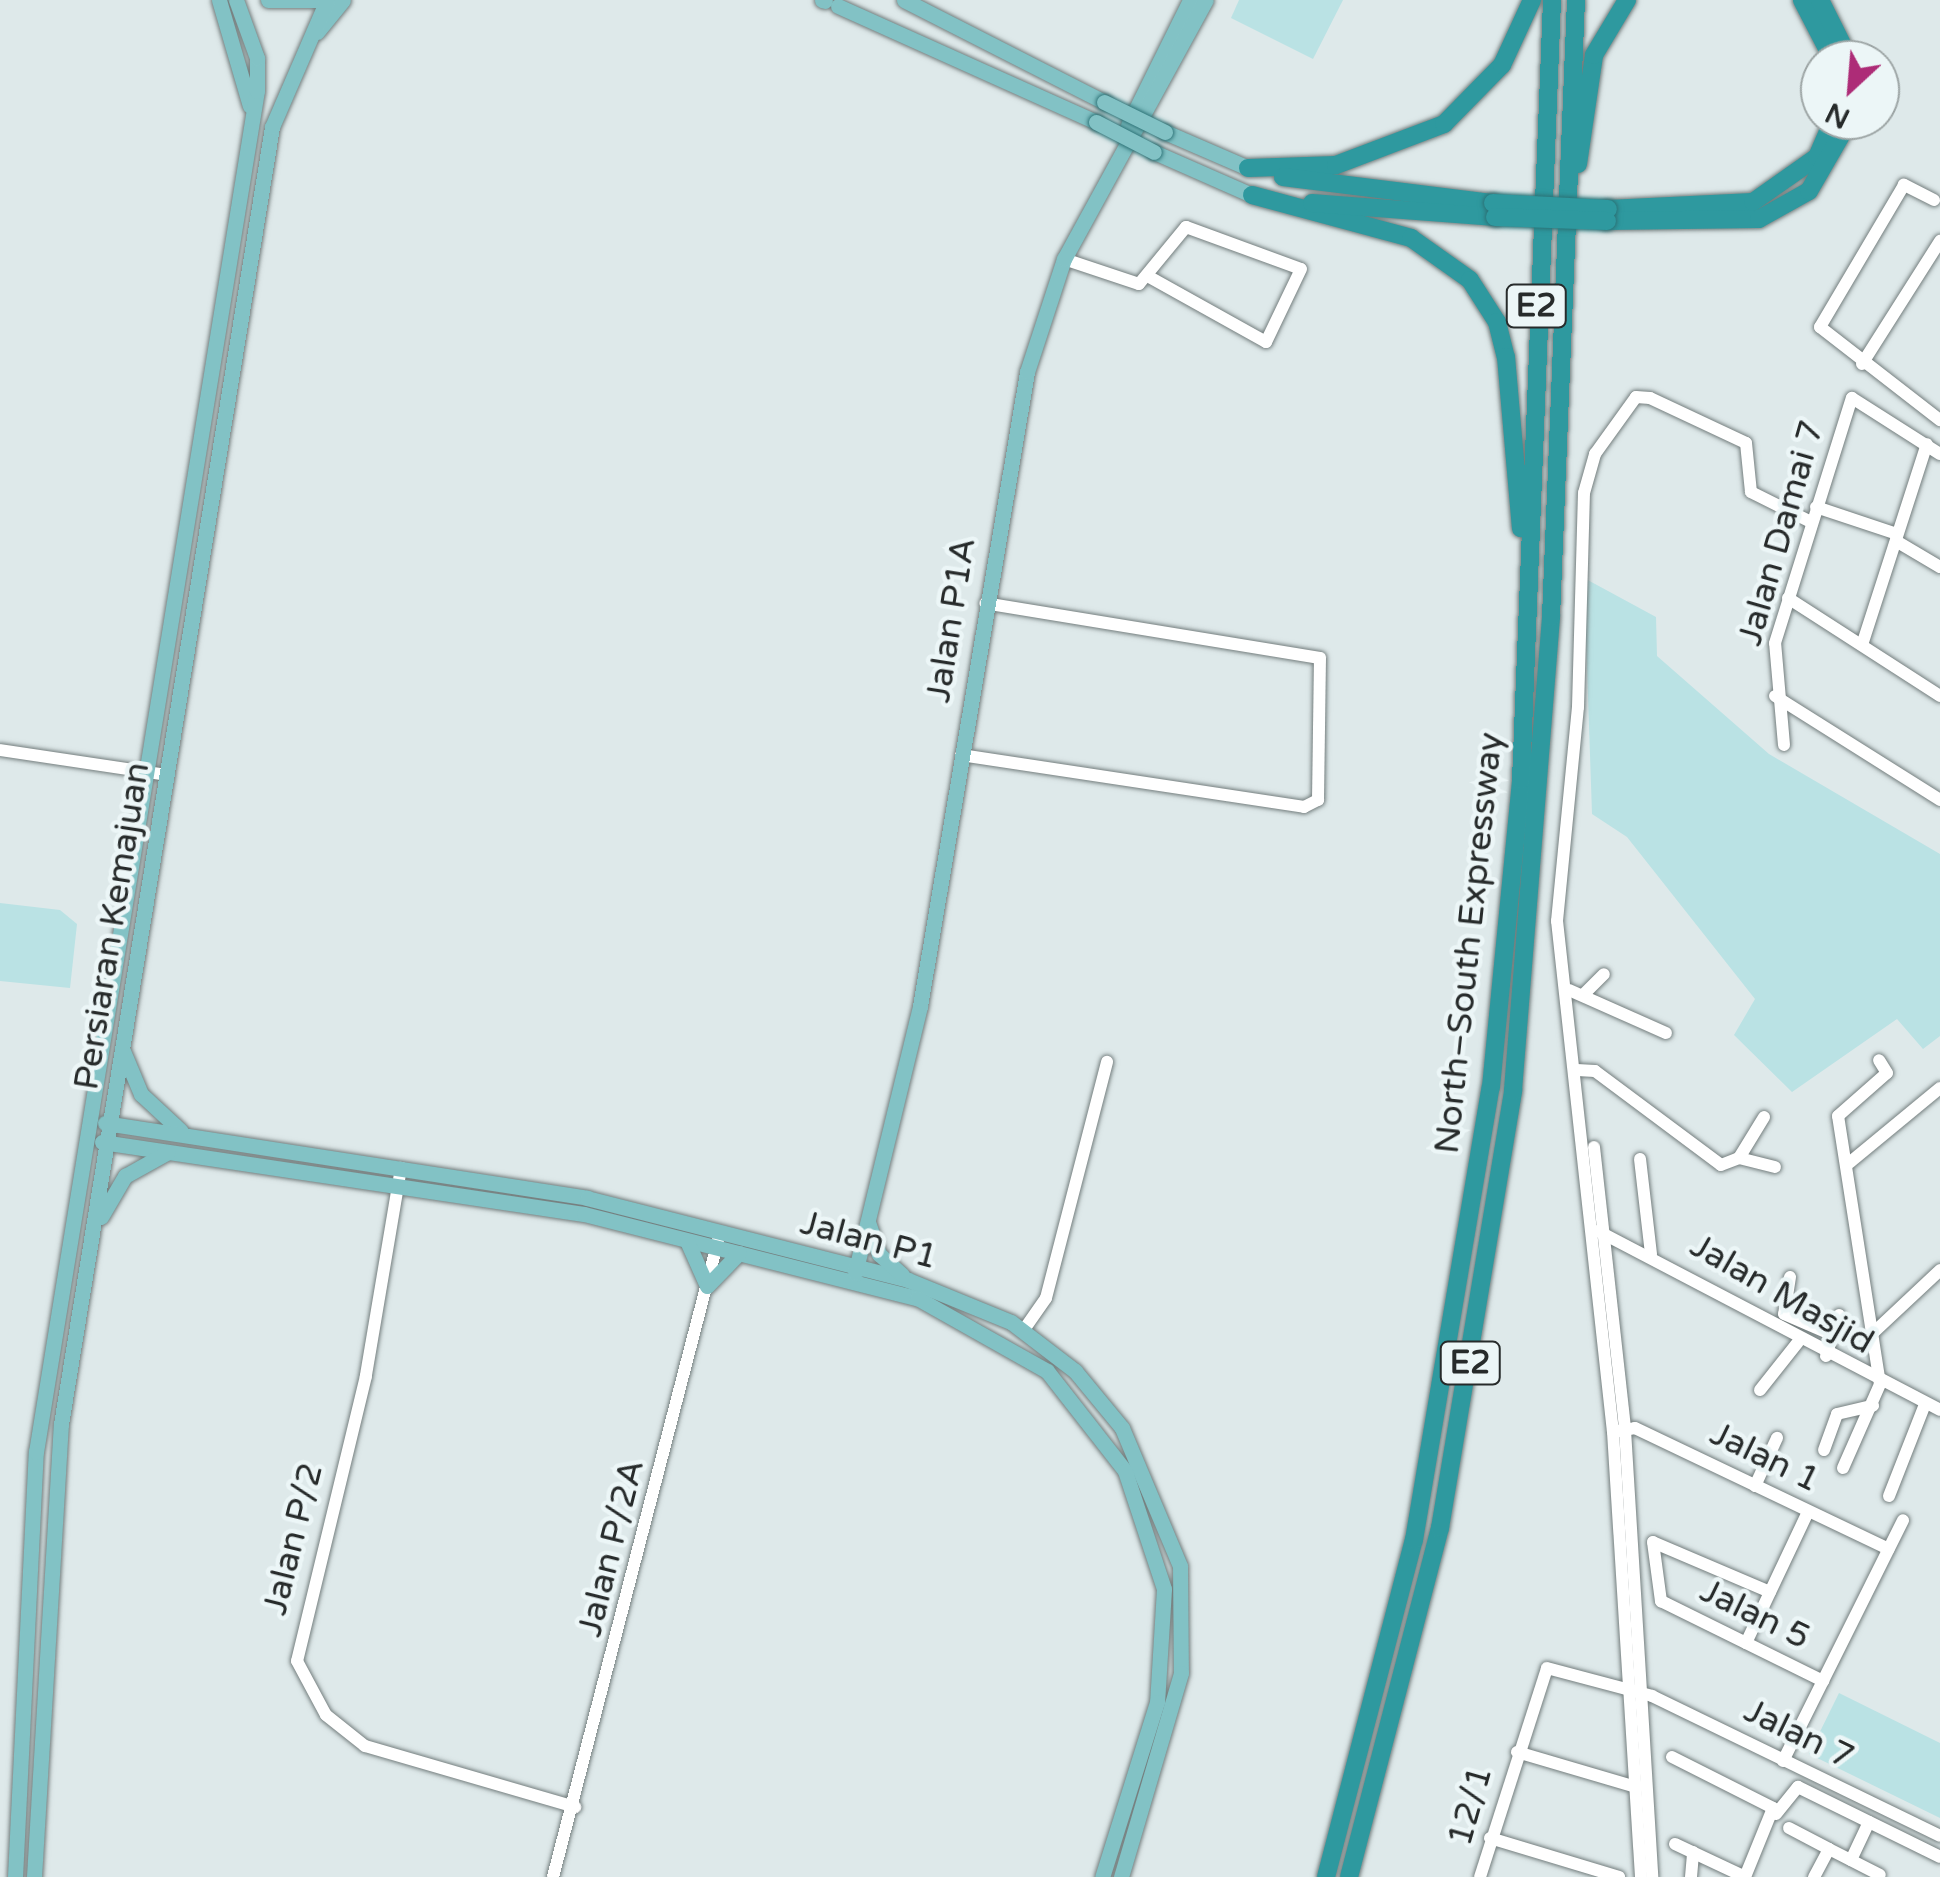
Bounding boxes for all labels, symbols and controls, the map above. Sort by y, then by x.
north arrow [1800,40,1900,140]
text: N [1820,95,1855,135]
road number: E2 [1504,279,1568,333]
street label: Jalan Damai 7 [1729,416,1833,650]
street label: Jalan P1A [917,535,985,705]
street label: North–South Expressway [1426,730,1512,1156]
street label: Persiaran Kemajuan [65,759,159,1093]
street label: Jalan P1 [796,1202,942,1278]
street label: Jalan Masjid [1683,1225,1881,1363]
road number: E2 [1438,1336,1502,1390]
street label: Jalan 1 [1703,1413,1827,1501]
street label: Jalan P/2A [569,1455,653,1641]
street label: Jalan P/2 [254,1459,332,1619]
street label: Jalan 5 [1693,1570,1817,1658]
street label: Jalan 7 [1737,1690,1861,1778]
street label: 12/1 [1439,1761,1501,1851]

